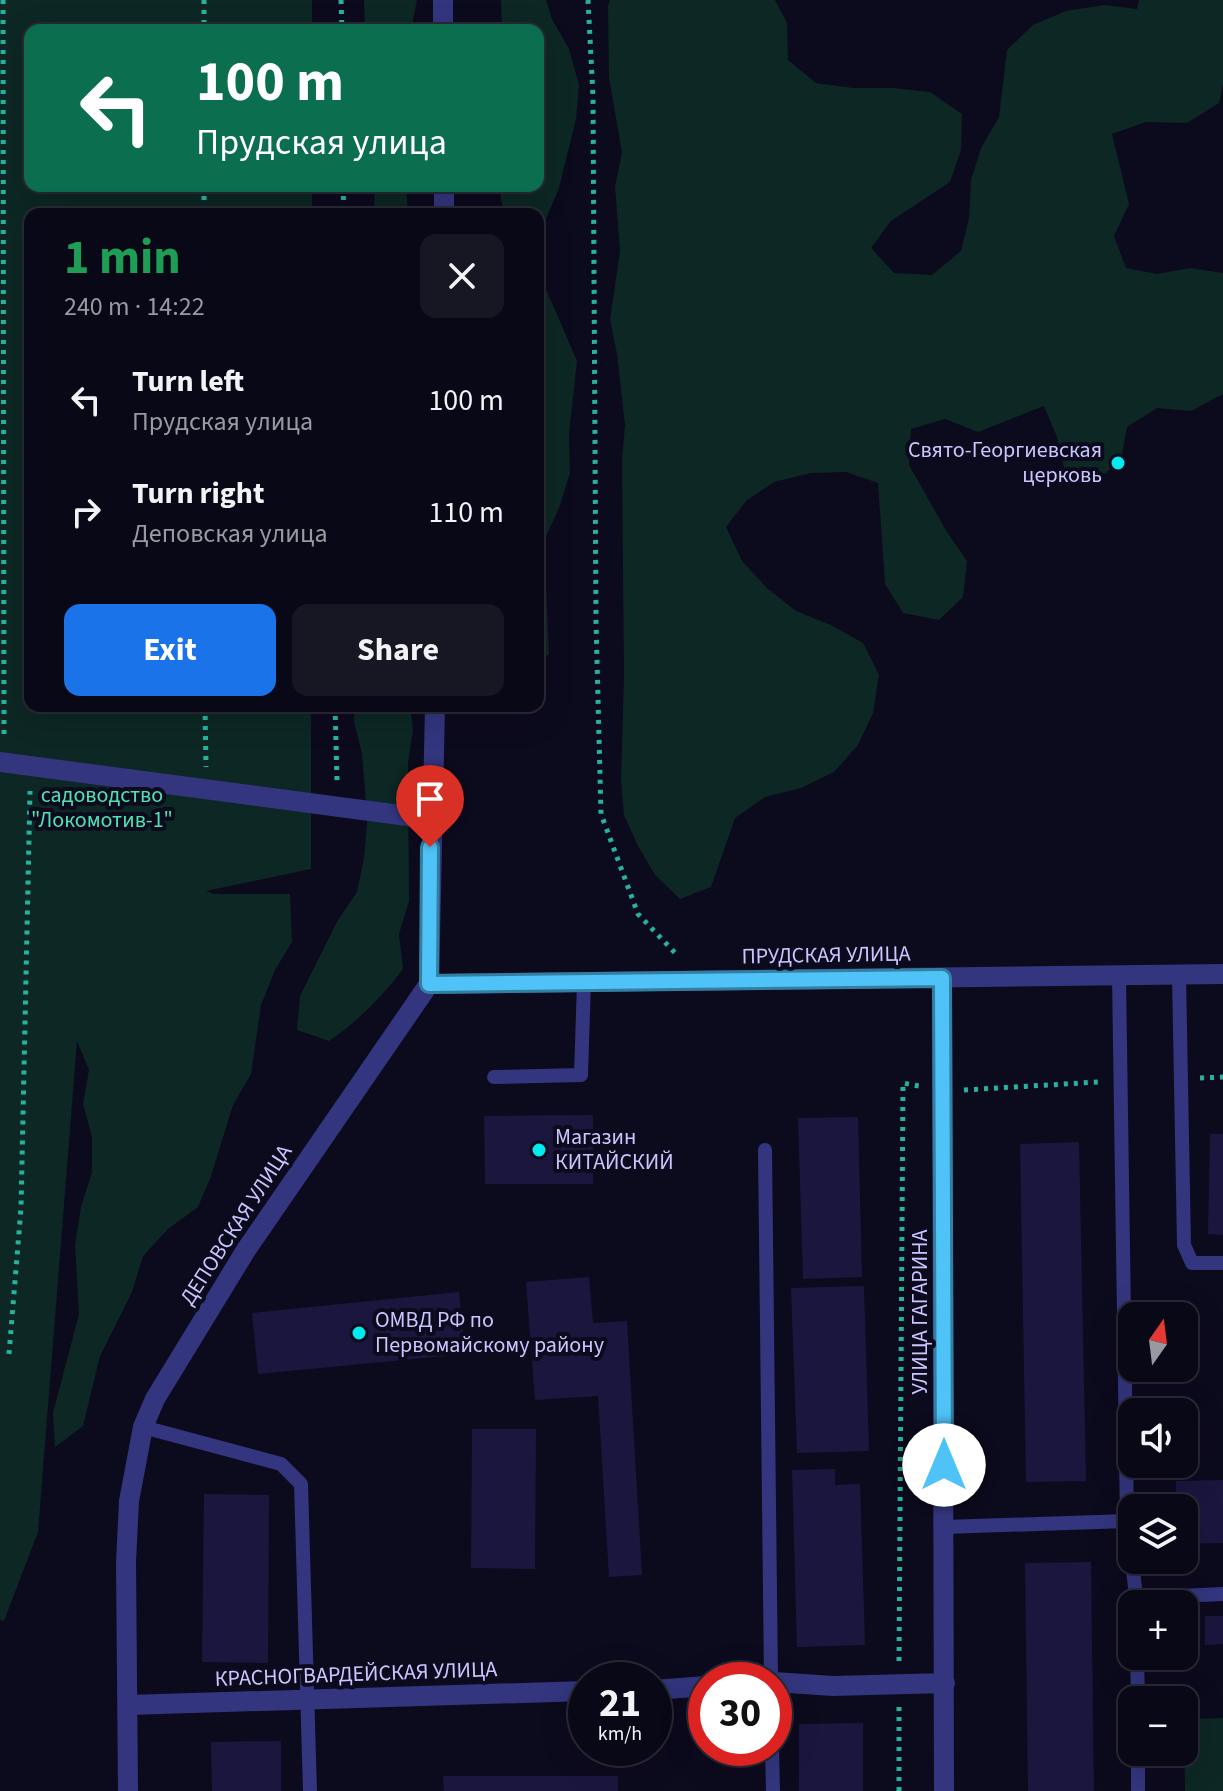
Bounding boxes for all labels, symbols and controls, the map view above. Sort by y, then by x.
text: 100 m [196,43,344,122]
icon: left [64,56,168,160]
text: Прудская улица [196,117,447,168]
text: 1 min [64,224,181,292]
button: close [420,234,504,318]
text: 240 m · 14:22 [64,288,205,325]
text: Turn left [132,360,244,403]
icon: left [64,378,108,422]
text: 100 m [428,379,504,422]
text: Прудская улица [132,403,313,440]
place label: Свято-Георгиевская церковь [908,434,1102,491]
marker: Свято-Георгиевская церковь [1109,454,1127,472]
text: Turn right [132,472,264,515]
icon: right [64,490,108,534]
text: 110 m [428,491,504,534]
text: Деповская улица [132,515,328,552]
button: Exit [64,604,276,696]
button: Share [292,604,504,696]
pin [396,765,464,847]
icon: arrive [408,777,452,821]
park label: садоводство "Локомотив-1" [31,779,173,836]
street label: ПРУДСКАЯ УЛИЦА [741,938,911,972]
place label: Магазин КИТАЙСКИЙ [555,1121,674,1178]
street label: ДЕПОВСКАЯ УЛИЦА [172,1138,300,1312]
marker: Магазин КИТАЙСКИЙ [530,1141,548,1159]
street label: УЛИЦА ГАГАРИНА [904,1229,936,1395]
north arrow [1118,1302,1198,1382]
map controls [1118,1302,1198,1766]
place label: ОМВД РФ по Первомайскому району [375,1304,605,1361]
marker: ОМВД РФ по Первомайскому району [350,1324,368,1342]
button: sound [1118,1398,1198,1478]
position arrow [902,1423,986,1507]
button: layers [1118,1494,1198,1574]
button: + [1118,1590,1198,1670]
street label: КРАСНОГВАРДЕЙСКАЯ УЛИЦА [214,1653,498,1695]
speed limit sign: 30 [688,1662,792,1766]
text: 21 [599,1675,641,1732]
button: − [1118,1686,1198,1766]
text: km/h [598,1720,642,1748]

